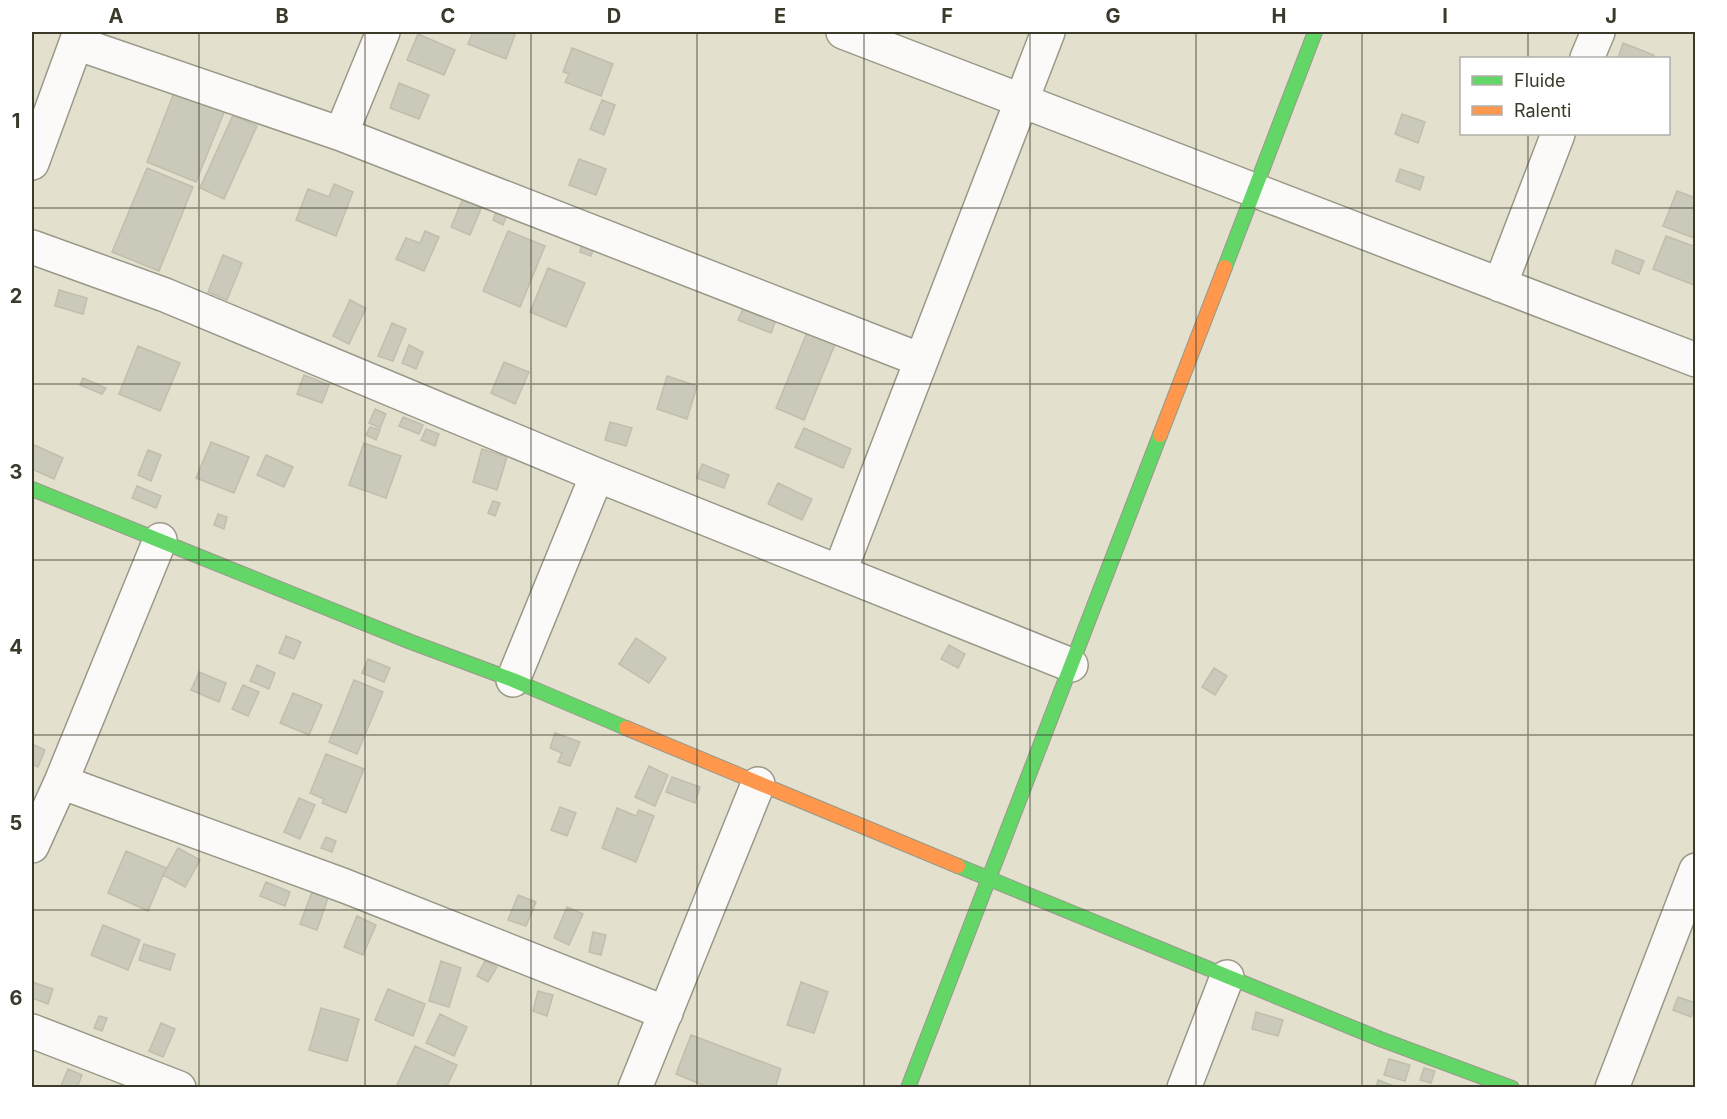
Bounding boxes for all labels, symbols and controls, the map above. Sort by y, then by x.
text: A [109,4,124,28]
text: B [275,4,289,28]
text: C [441,4,455,28]
text: D [607,4,621,28]
text: E [774,4,786,28]
text: F [941,4,953,28]
text: G [1105,4,1121,28]
text: H [1272,4,1286,28]
text: I [1442,4,1448,28]
text: J [1605,4,1617,28]
legend [1460,57,1670,135]
text: Fluide [1514,70,1566,91]
text: Ralenti [1514,100,1571,121]
text: 1 [12,109,20,133]
text: 2 [10,284,22,308]
text: 3 [10,460,22,484]
text: 4 [9,635,23,659]
text: 5 [10,811,22,835]
text: 6 [10,986,23,1010]

